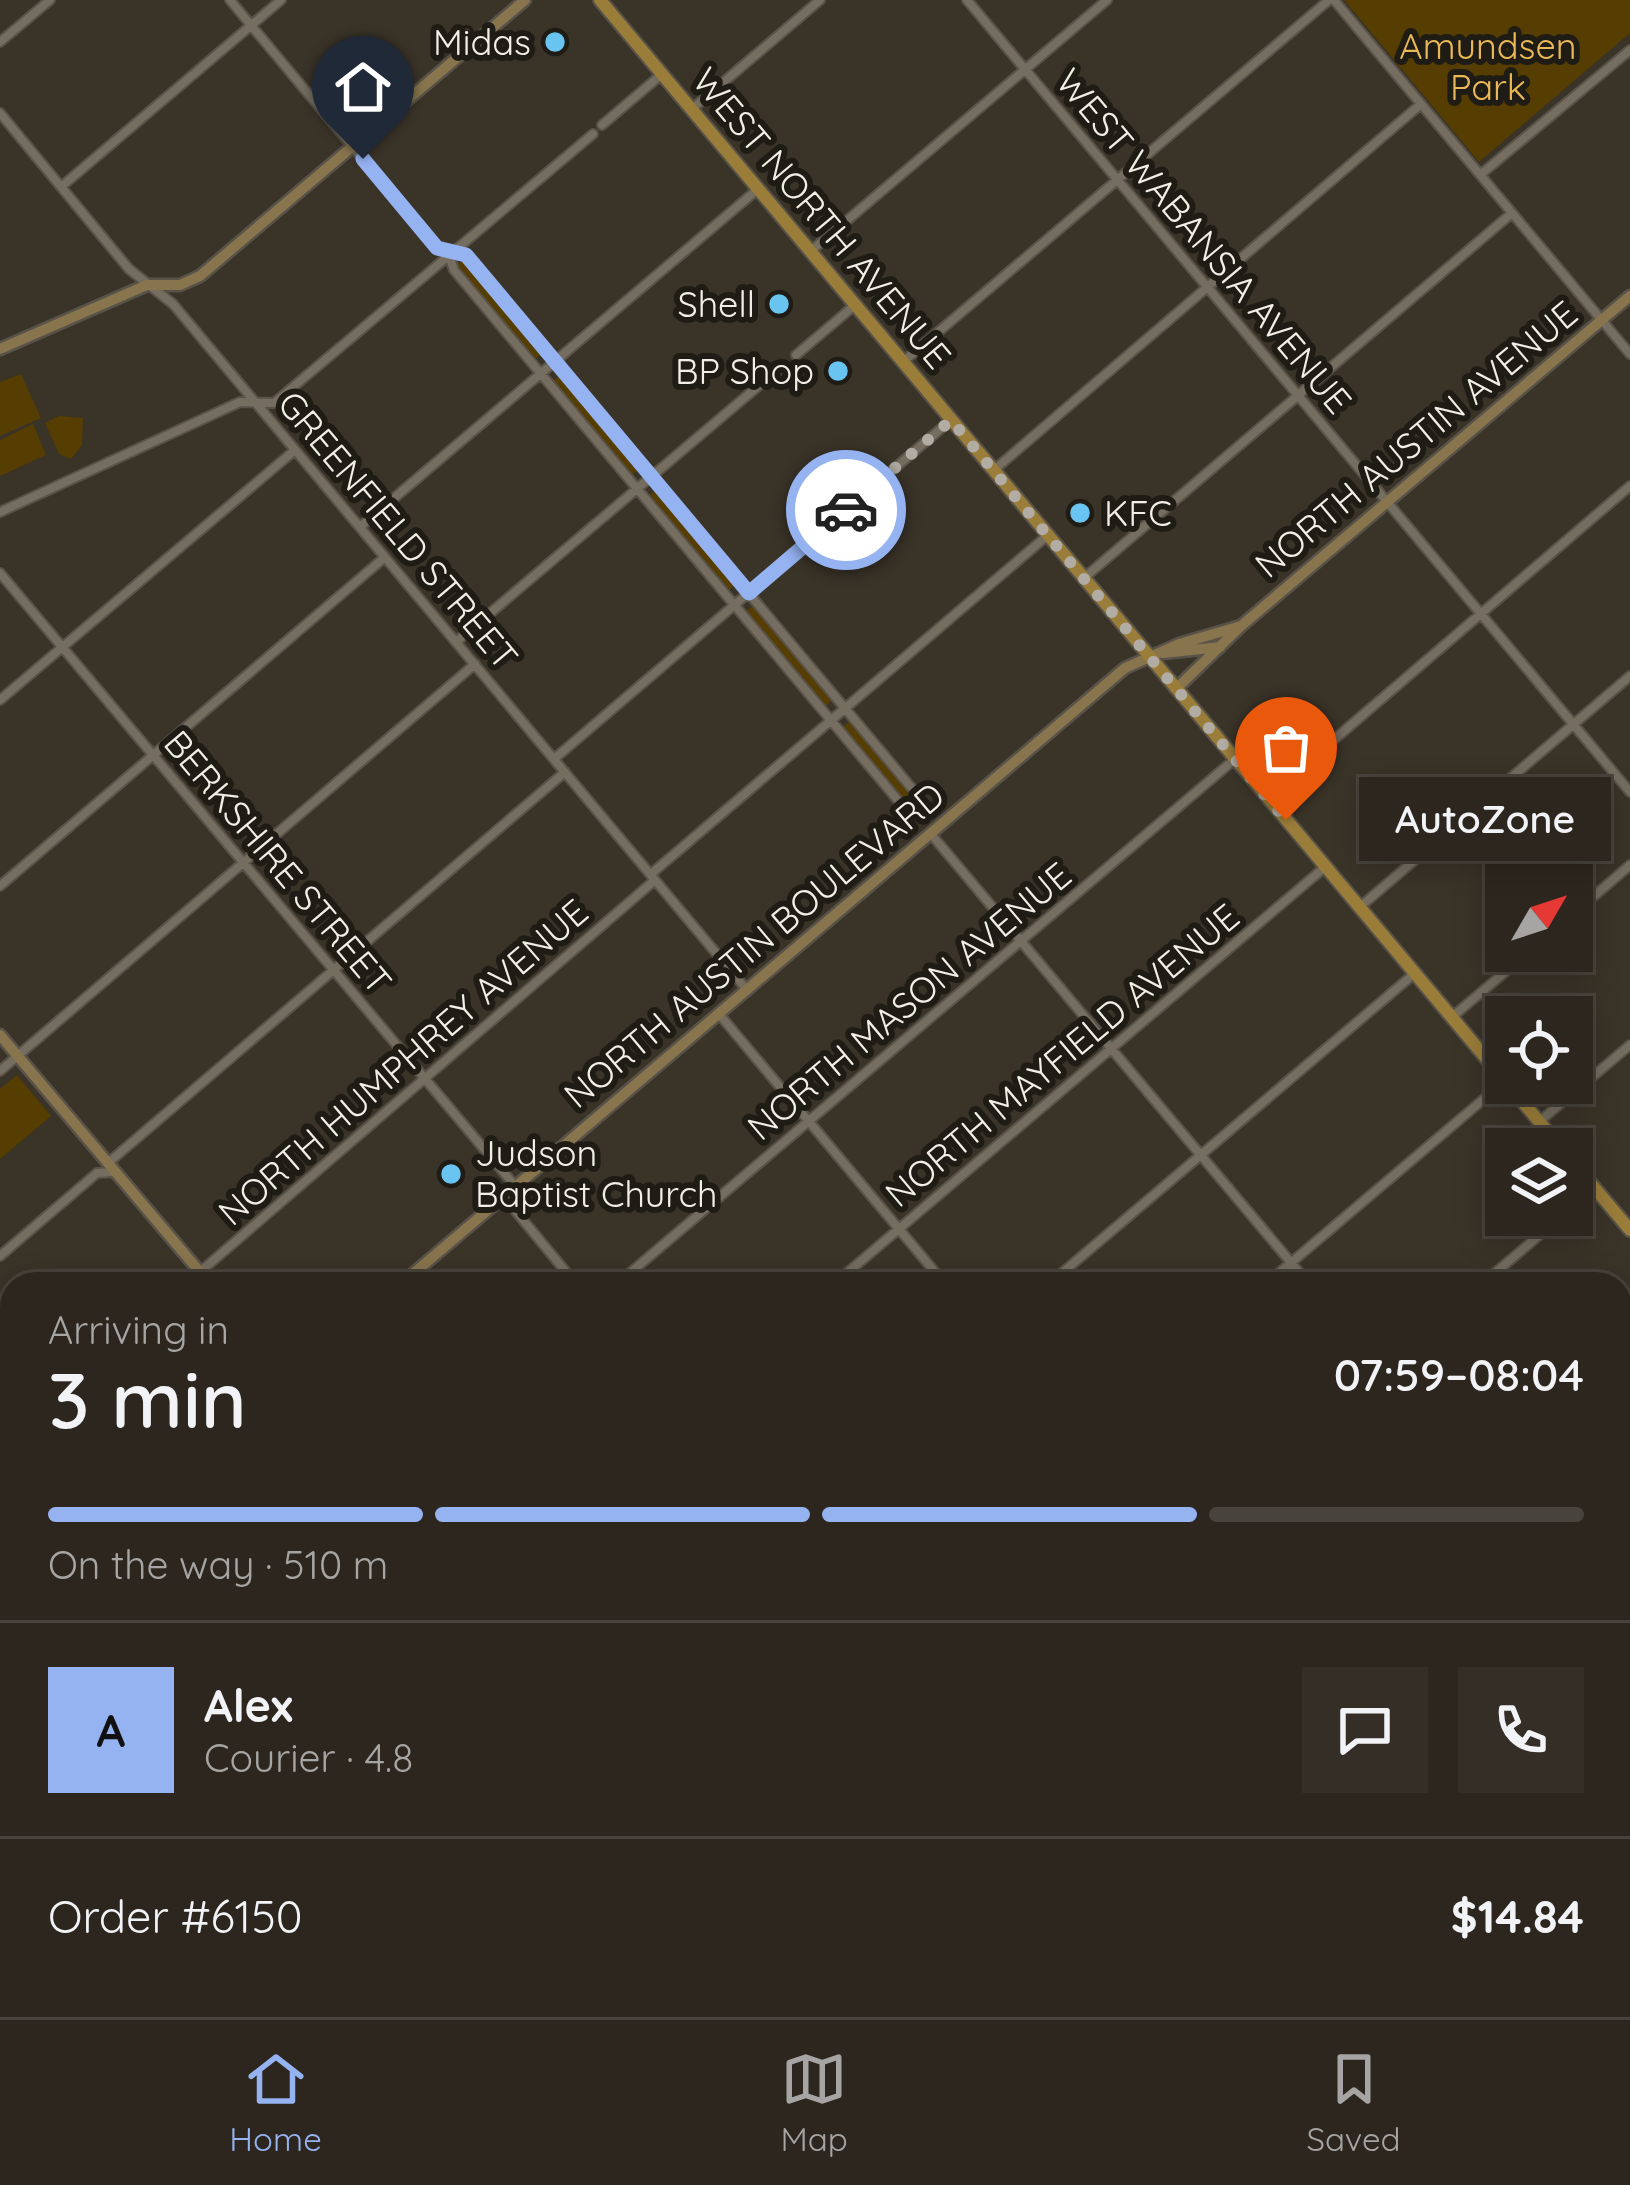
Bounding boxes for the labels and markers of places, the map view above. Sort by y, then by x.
place label: Midas [433,19,531,64]
marker: Midas [542,29,568,55]
pin [312,36,414,159]
place label: Shell [677,281,755,326]
marker: Shell [766,291,792,317]
place label: BP Shop [675,348,814,393]
marker: BP Shop [825,358,851,384]
place label: KFC [1104,490,1172,535]
marker: KFC [1067,500,1093,526]
pin [1235,697,1337,820]
callout: AutoZone [1358,778,1610,862]
place label: Judson Baptist Church [475,1130,718,1216]
marker: Judson Baptist Church [438,1161,464,1187]

